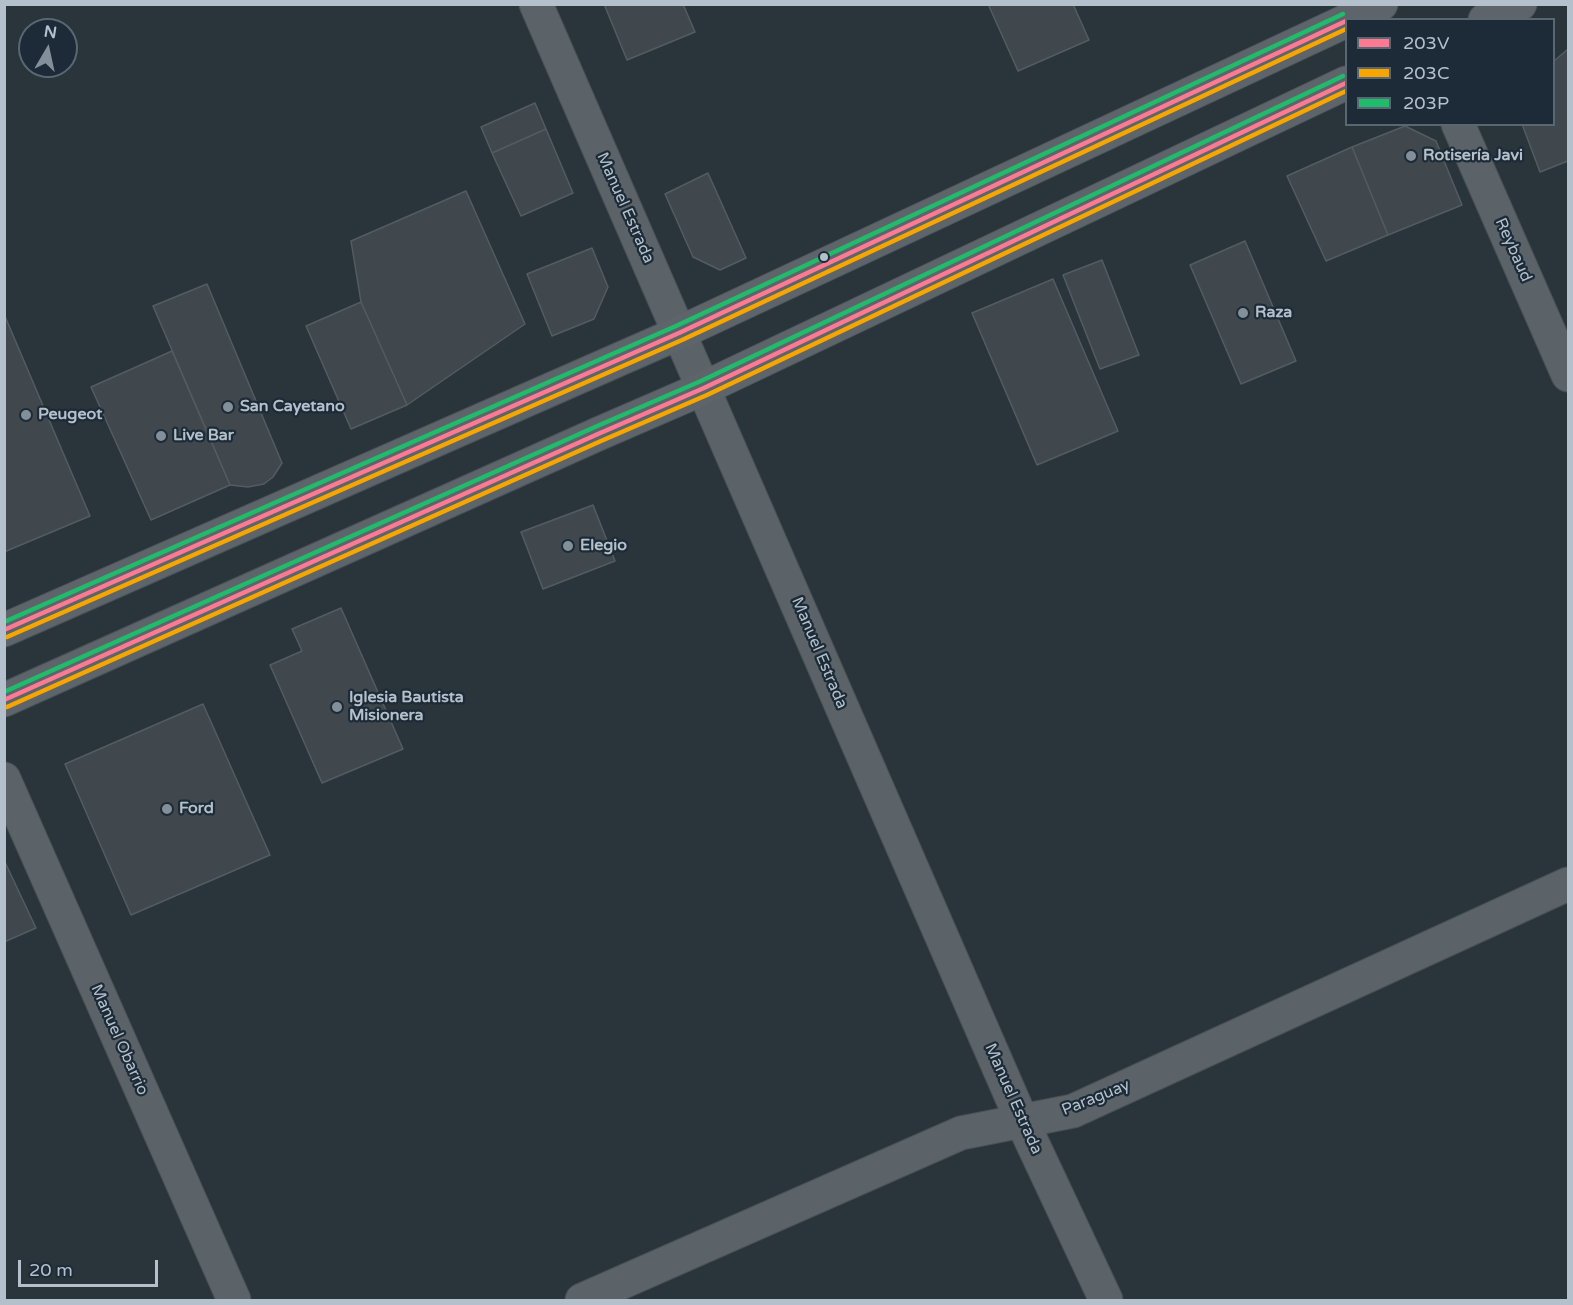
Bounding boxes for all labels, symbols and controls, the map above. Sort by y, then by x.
north arrow [18,18,78,78]
legend [1345,18,1555,126]
text: N [43,21,58,43]
text: 203V [1403,32,1449,54]
text: 203C [1403,62,1449,84]
text: 203P [1403,92,1449,114]
place label: Rotisería Javi [1423,146,1523,166]
marker: Rotisería Javi [1404,149,1418,163]
street label: Manuel Estrada [592,150,658,266]
street label: Reybaud [1490,215,1536,285]
unlabelled marker [818,251,830,263]
place label: Raza [1255,303,1292,323]
marker: Raza [1236,306,1250,320]
place label: San Cayetano [240,397,345,417]
marker: San Cayetano [221,400,235,414]
place label: Peugeot [38,405,102,425]
marker: Peugeot [19,408,33,422]
place label: Live Bar [173,426,234,446]
marker: Live Bar [154,429,168,443]
place label: Elegio [580,536,627,556]
marker: Elegio [561,539,575,553]
street label: Manuel Estrada [787,594,851,712]
place label: Iglesia Bautista Misionera [349,688,464,726]
marker: Iglesia Bautista Misionera [330,700,344,714]
place label: Ford [179,799,214,819]
marker: Ford [160,802,174,816]
street label: Manuel Obarrio [86,982,152,1098]
street label: Manuel Estrada [980,1041,1046,1157]
street label: Paraguay [1059,1076,1133,1120]
scale bar [21,1248,160,1286]
text: 20 m [29,1259,73,1281]

